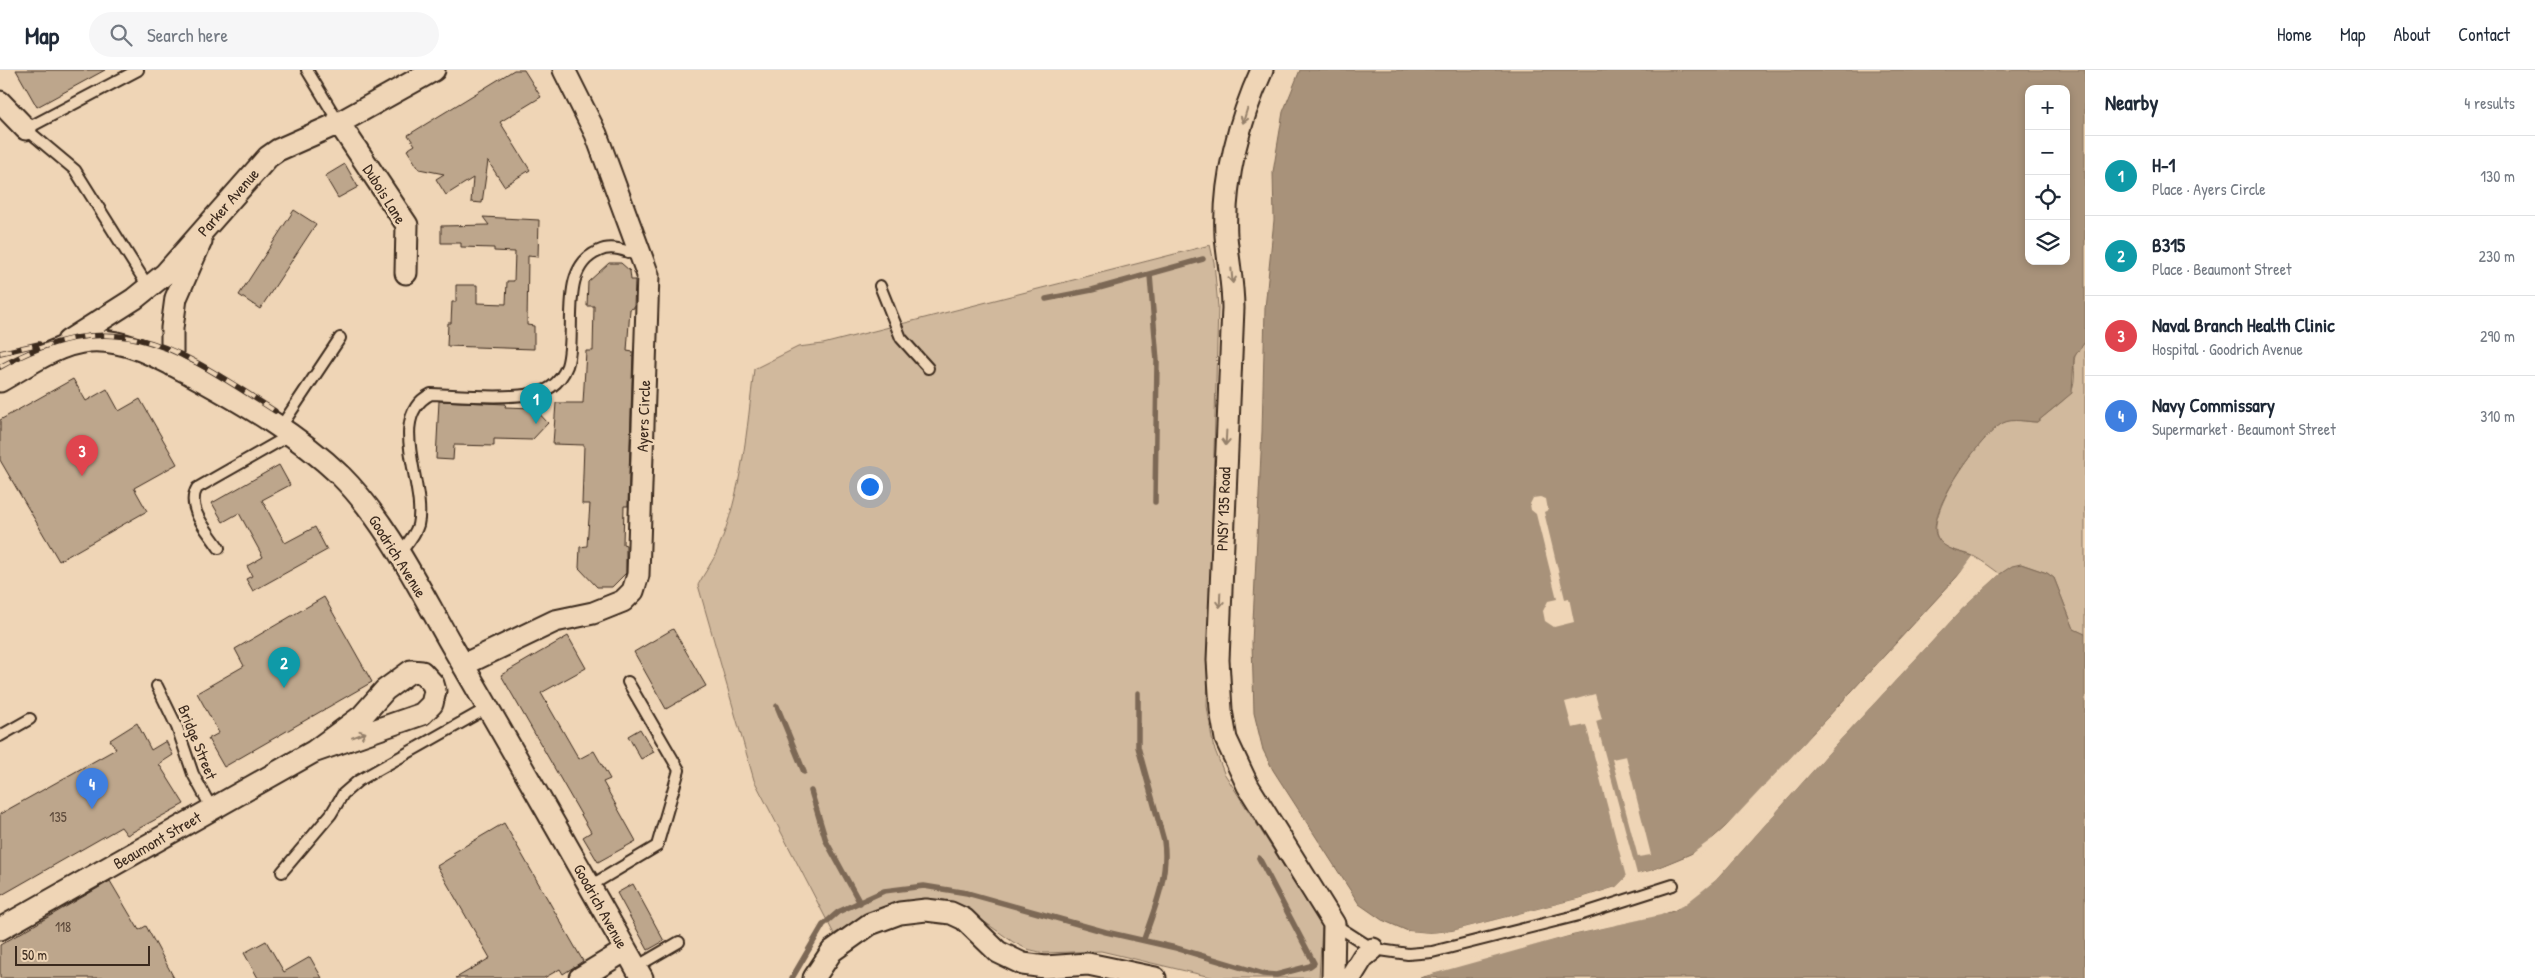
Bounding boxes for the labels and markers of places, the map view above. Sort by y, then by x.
pin: 1 [520,383,552,424]
pin: 3 [66,435,98,476]
pin: 2 [268,647,300,688]
pin: 4 [76,768,108,809]

